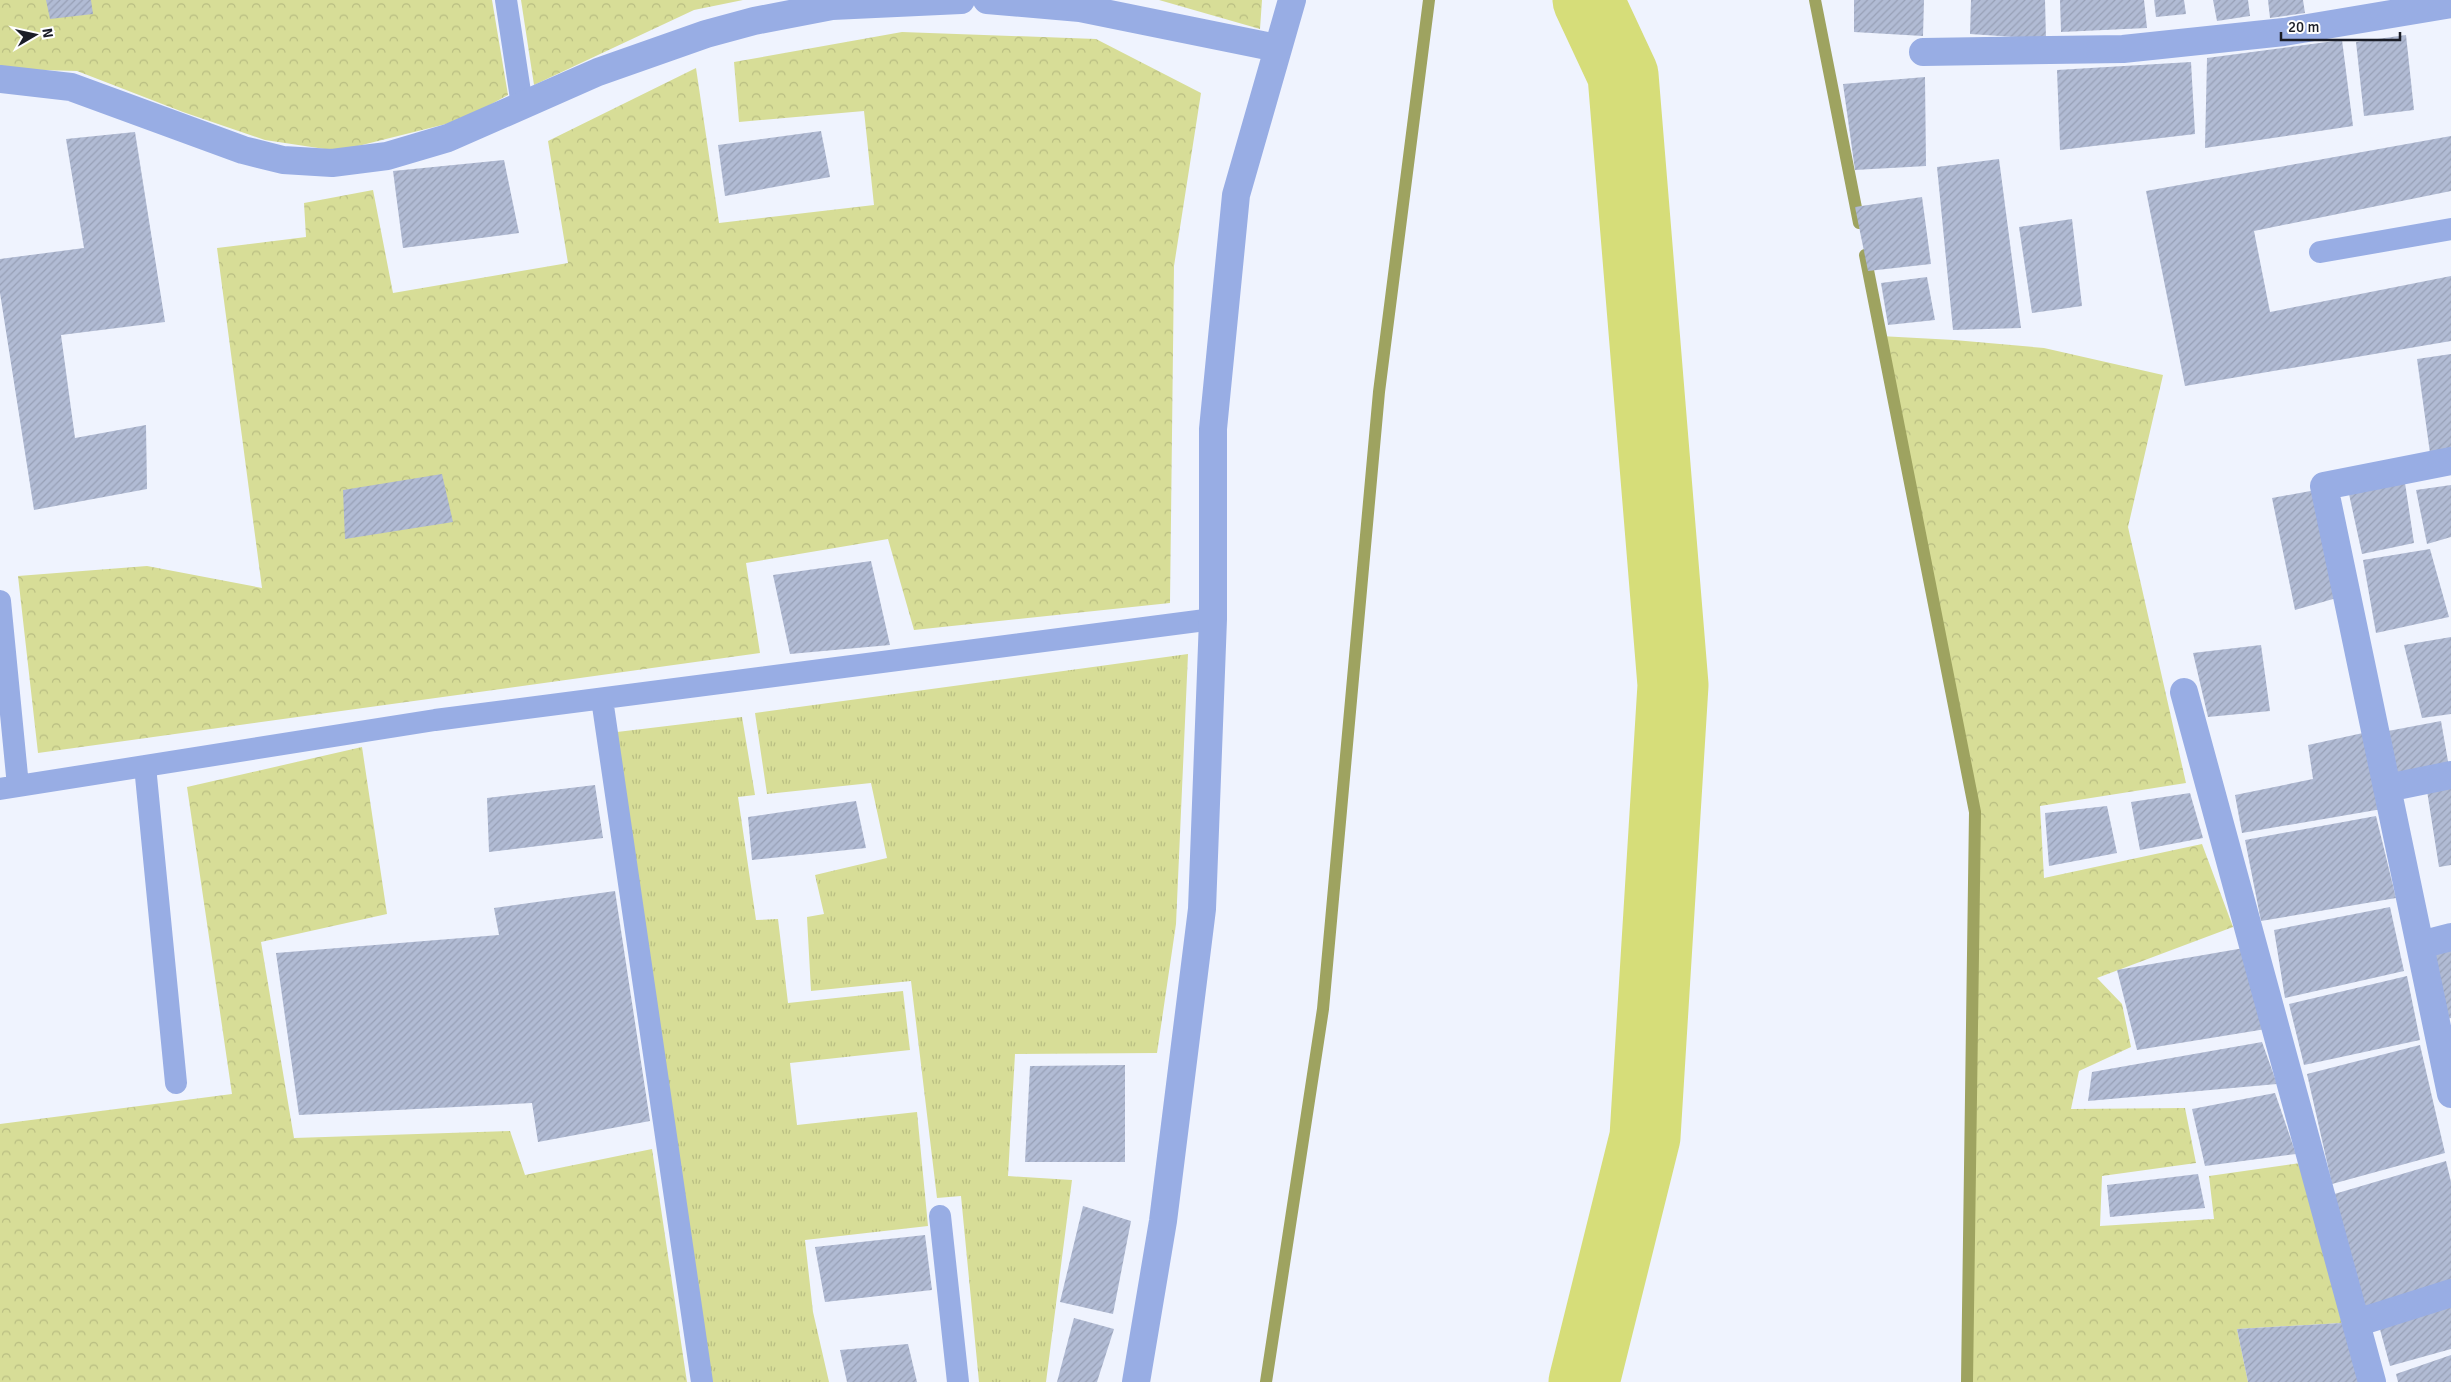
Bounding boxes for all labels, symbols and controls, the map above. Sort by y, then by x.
north arrow [10,10,60,60]
scale bar [2281,10,2400,42]
text: 20 m [2288,18,2319,36]
text: N [38,27,57,39]

